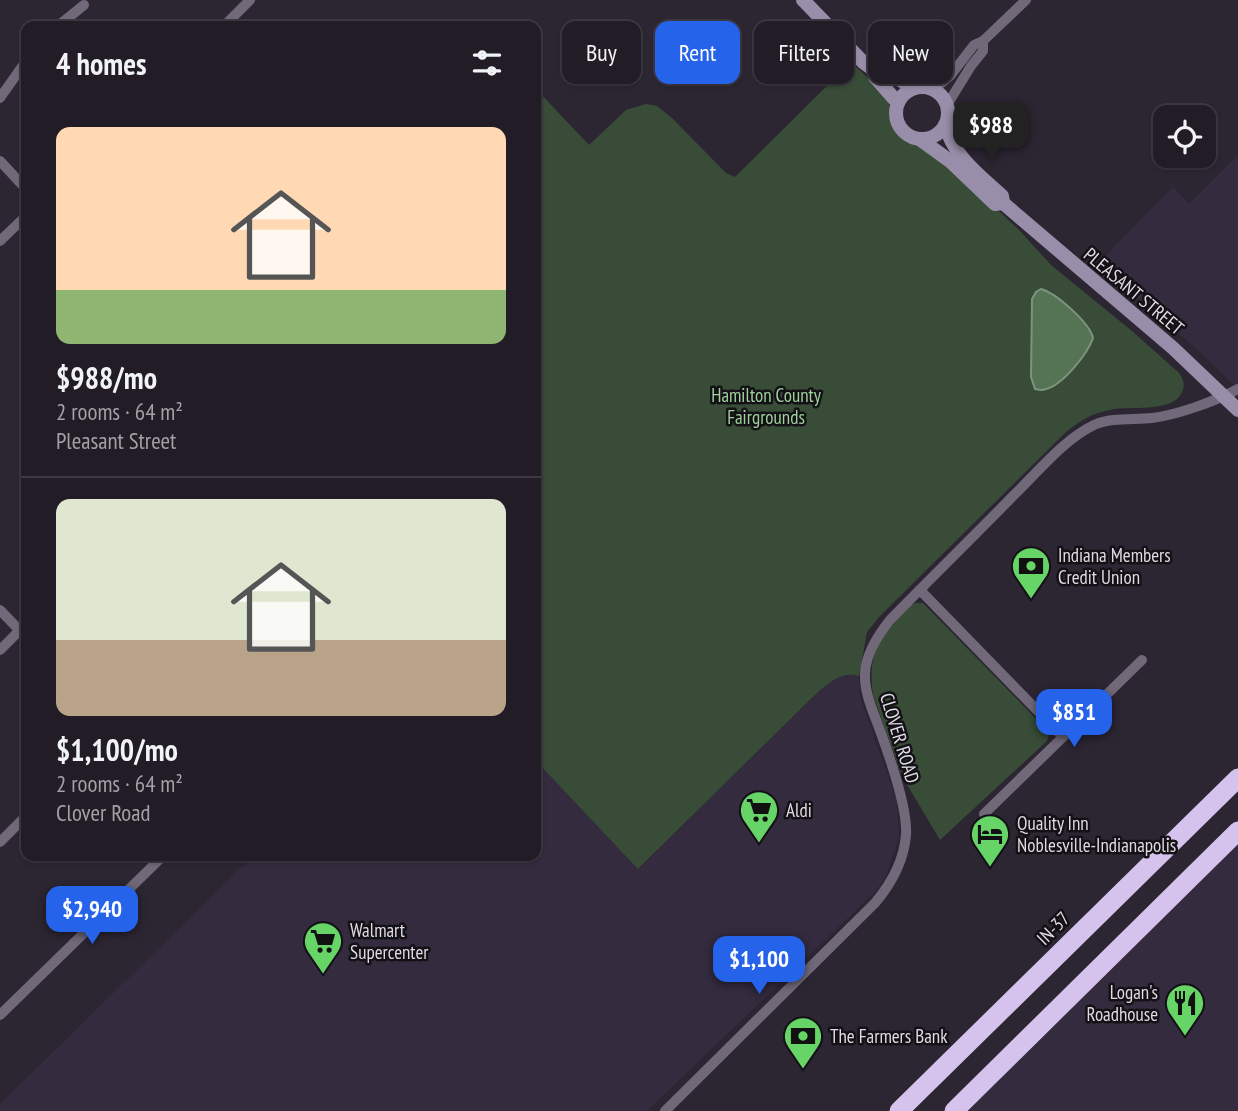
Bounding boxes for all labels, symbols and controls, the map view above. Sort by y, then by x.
chip: Buy [562,21,641,84]
chip: Rent [655,21,740,84]
chip: Filters [754,21,854,84]
chip: New [868,21,953,84]
text: 4 homes [56,44,147,83]
icon: filters [468,44,506,82]
pin: $988 [950,102,1032,162]
map controls [1153,105,1216,168]
button: locate [1153,105,1216,168]
text: $988 [969,110,1013,139]
icon: home [218,172,344,298]
street label: PLEASANT STREET [1079,242,1189,340]
text: $988/mo [56,358,157,397]
park label: Hamilton County Fairgrounds [711,383,822,429]
text: 2 rooms · 64 m² [56,397,183,426]
text: Pleasant Street [56,426,176,455]
place label: Indiana Members Credit Union [1058,543,1171,589]
icon: home [218,544,344,670]
bank icon: Indiana Members Credit Union [1010,545,1052,600]
street label: CLOVER ROAD [875,690,925,786]
pin: $851 [1033,690,1115,749]
text: $851 [1052,697,1096,726]
text: $1,100/mo [56,730,178,769]
text: 2 rooms · 64 m² [56,769,183,798]
supermarket icon: Aldi [738,789,780,844]
text: Clover Road [56,798,150,827]
place label: Aldi [786,798,812,822]
place label: Quality Inn Noblesville-Indianapolis [1017,811,1176,857]
hotel icon: Quality Inn Noblesville-Indianapolis [969,813,1011,868]
pin: $2,940 [35,886,149,946]
text: $2,940 [62,894,122,923]
street label: IN-37 [1031,906,1075,950]
place label: Walmart Supercenter [350,918,429,964]
supermarket icon: Walmart Supercenter [302,920,344,975]
pin: $1,100 [702,936,816,996]
text: $1,100 [729,944,789,973]
place label: Logan's Roadhouse [1087,980,1158,1026]
restaurant icon: Logan's Roadhouse [1164,982,1206,1037]
bank icon: The Farmers Bank [782,1015,824,1070]
place label: The Farmers Bank [830,1024,948,1048]

